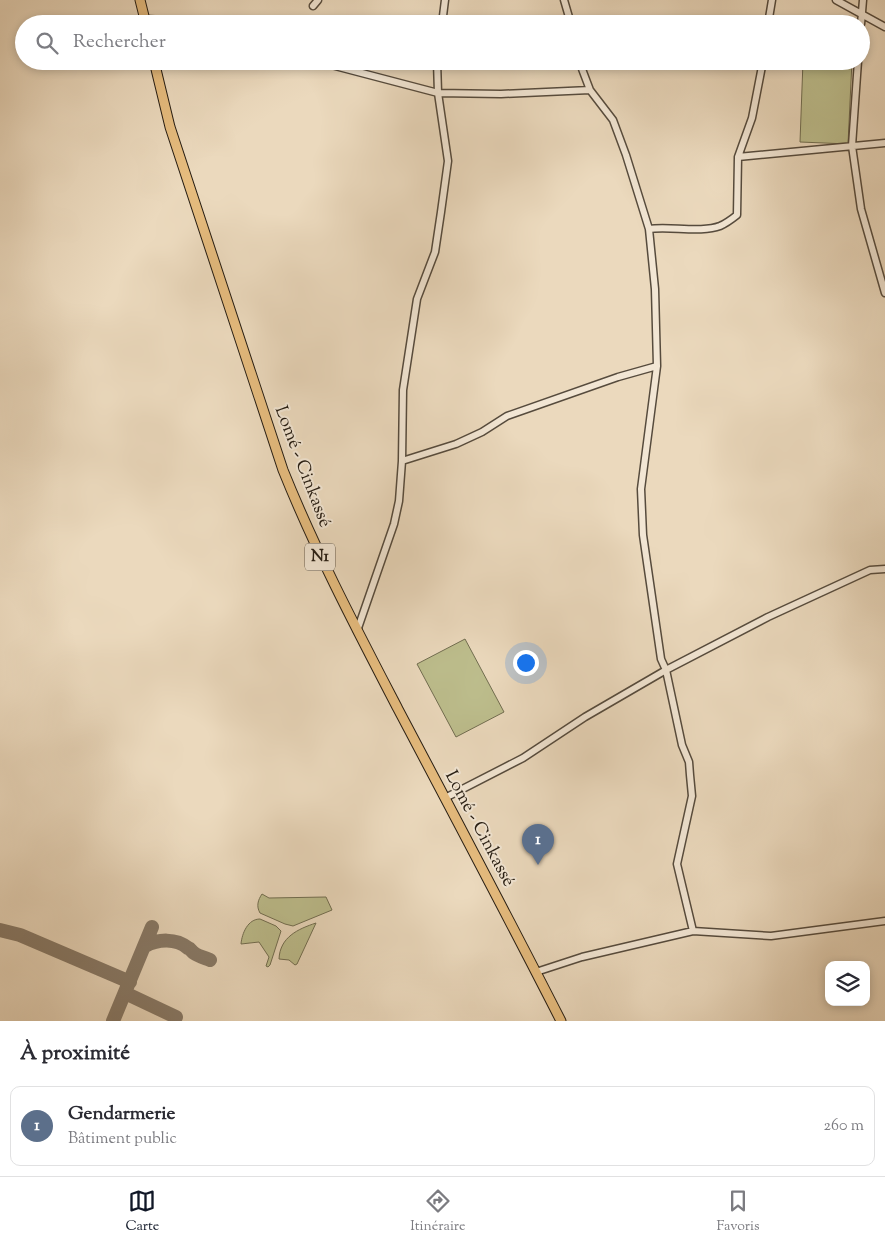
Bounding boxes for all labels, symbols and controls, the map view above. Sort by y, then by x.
search box [15,15,870,70]
icon: search [33,29,61,57]
text: Rechercher [73,29,166,56]
street label: Lomé - Cinkassé [267,402,337,532]
road number: N1 [305,544,335,570]
your location [513,650,539,676]
street label: Lomé - Cinkassé [437,766,521,892]
pin: 1 [522,824,554,865]
map controls [825,961,870,1006]
button: layers [825,961,870,1006]
text: À proximité [20,1039,130,1069]
text: Gendarmerie [68,1101,175,1128]
text: 1 [34,1115,40,1138]
text: 260 m [823,1115,864,1138]
text: Bâtiment public [68,1128,177,1151]
tab: Carte [125,1187,159,1237]
tab: Itinéraire [410,1187,466,1237]
tab: Favoris [716,1187,760,1237]

